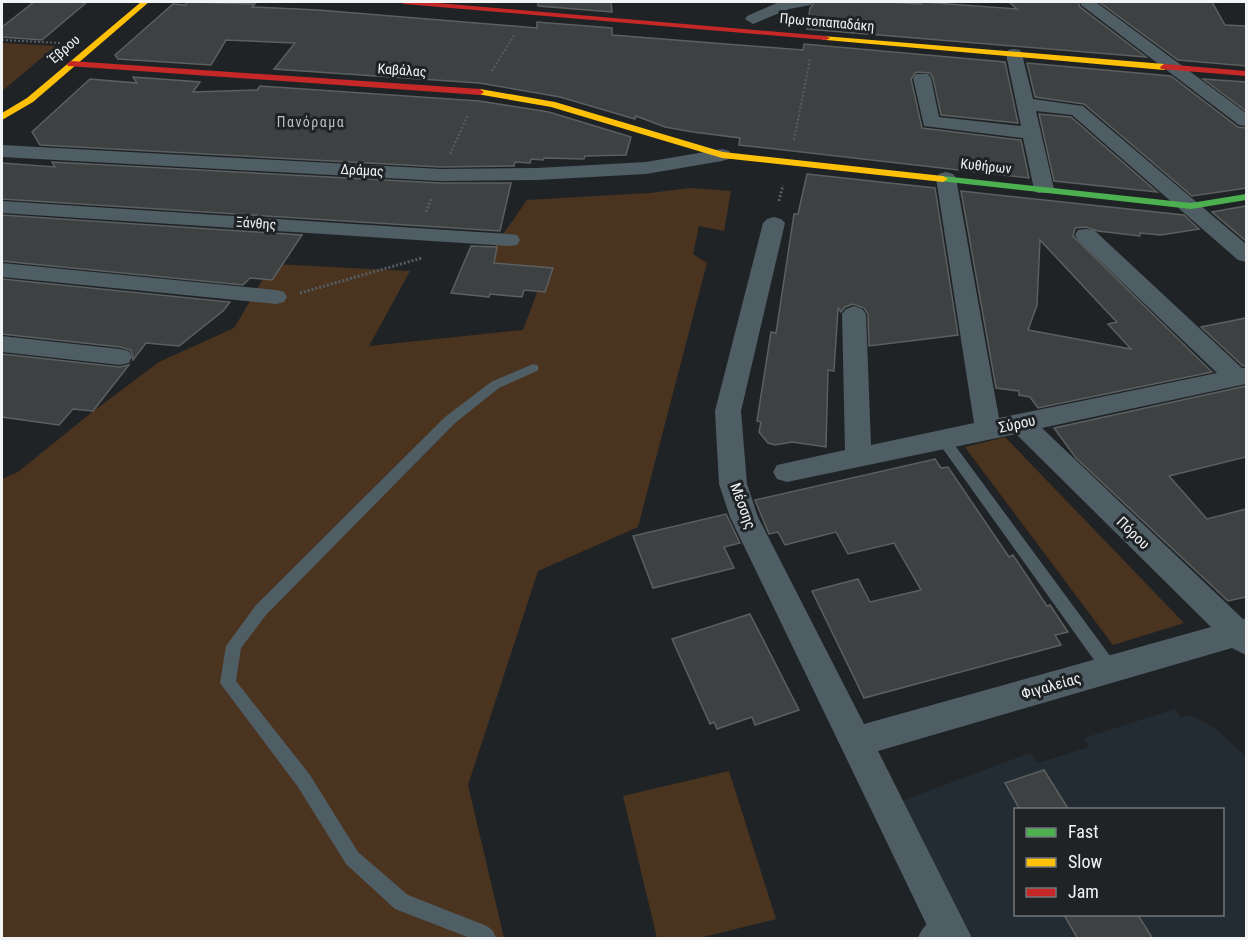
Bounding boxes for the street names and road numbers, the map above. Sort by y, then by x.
street label: Πρωτοπαπαδάκη [779,10,875,34]
street label: Έβρου [45,31,83,67]
street label: Καβάλας [377,60,427,80]
street label: Κυθήρων [960,155,1012,177]
street label: Δράμας [340,161,384,179]
street label: Ξάνθης [235,214,277,232]
street label: Σύρου [997,411,1037,437]
street label: Μέσσης [726,480,760,532]
street label: Πόρου [1113,513,1153,553]
street label: Φιγαλείας [1019,669,1083,703]

